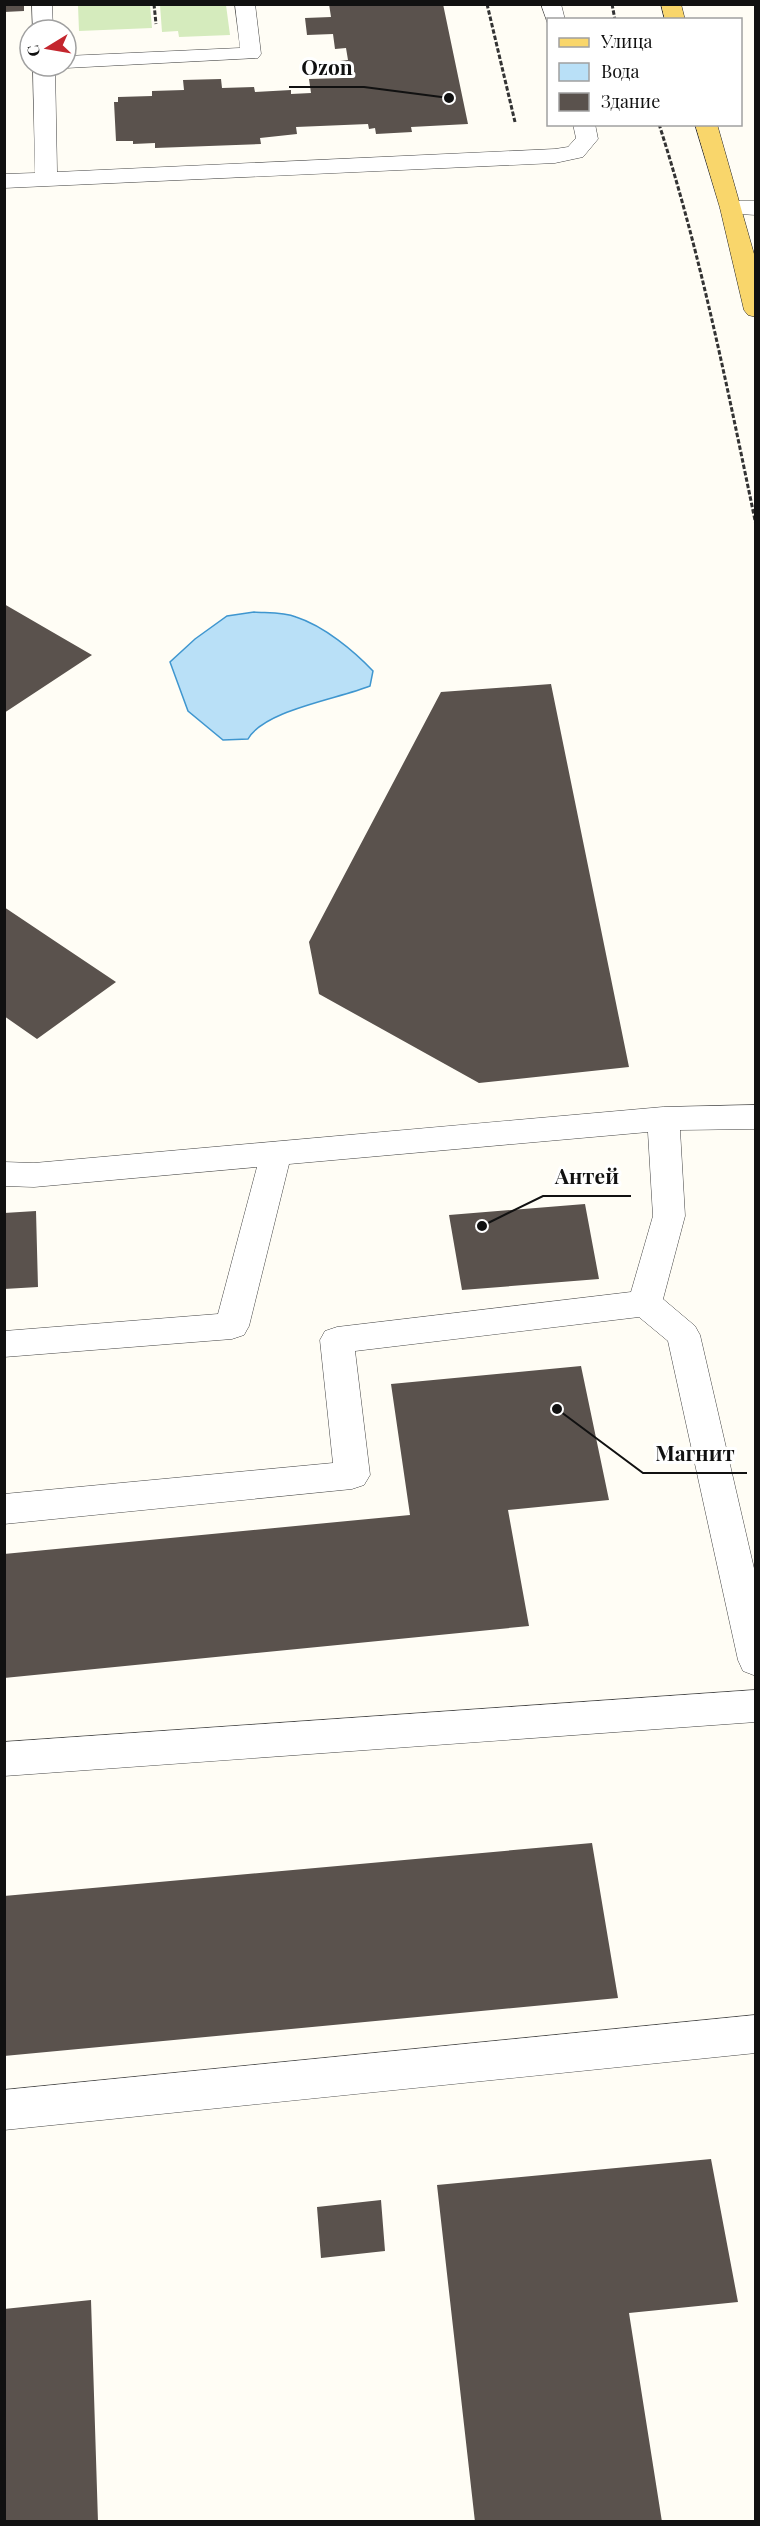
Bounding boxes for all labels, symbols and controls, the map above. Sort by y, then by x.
north arrow [18,18,78,78]
legend [547,18,742,126]
text: Улица [600,29,652,53]
text: С [21,43,44,58]
callout: Ozon [289,48,364,87]
text: Ozon [301,52,353,80]
text: Вода [601,59,639,83]
text: Здание [601,89,660,113]
callout: Антей [543,1157,631,1196]
text: Антей [554,1161,619,1189]
callout: Магнит [643,1434,747,1473]
text: Магнит [655,1438,735,1466]

